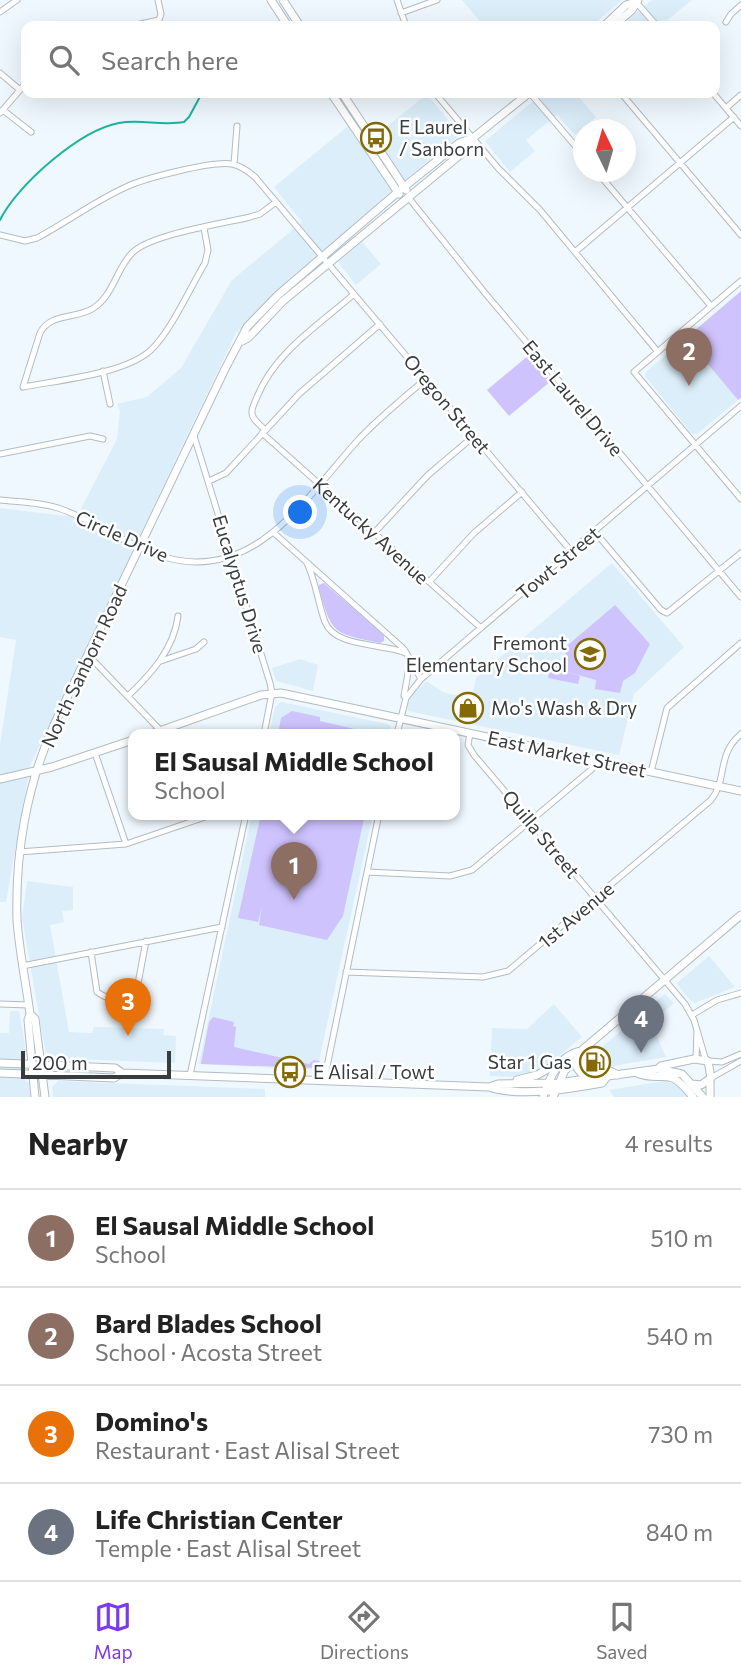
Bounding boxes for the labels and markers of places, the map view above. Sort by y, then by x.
place label: E Laurel / Sanborn [399,115,484,160]
bus stop icon: E Laurel / Sanborn [359,121,393,155]
pin: 2 [666,328,712,386]
place label: Fremont Elementary School [406,631,567,676]
school or university icon: Fremont Elementary School [573,637,607,671]
shop icon: Mo's Wash & Dry [451,691,485,725]
place label: Mo's Wash & Dry [491,696,637,719]
pin: 1 [271,842,317,900]
pin: 3 [105,978,151,1036]
pin: 4 [618,995,664,1053]
fuel station icon: Star 1 Gas [578,1045,612,1079]
place label: Star 1 Gas [488,1050,572,1073]
bus stop icon: E Alisal / Towt [273,1055,307,1089]
place label: E Alisal / Towt [313,1060,435,1083]

